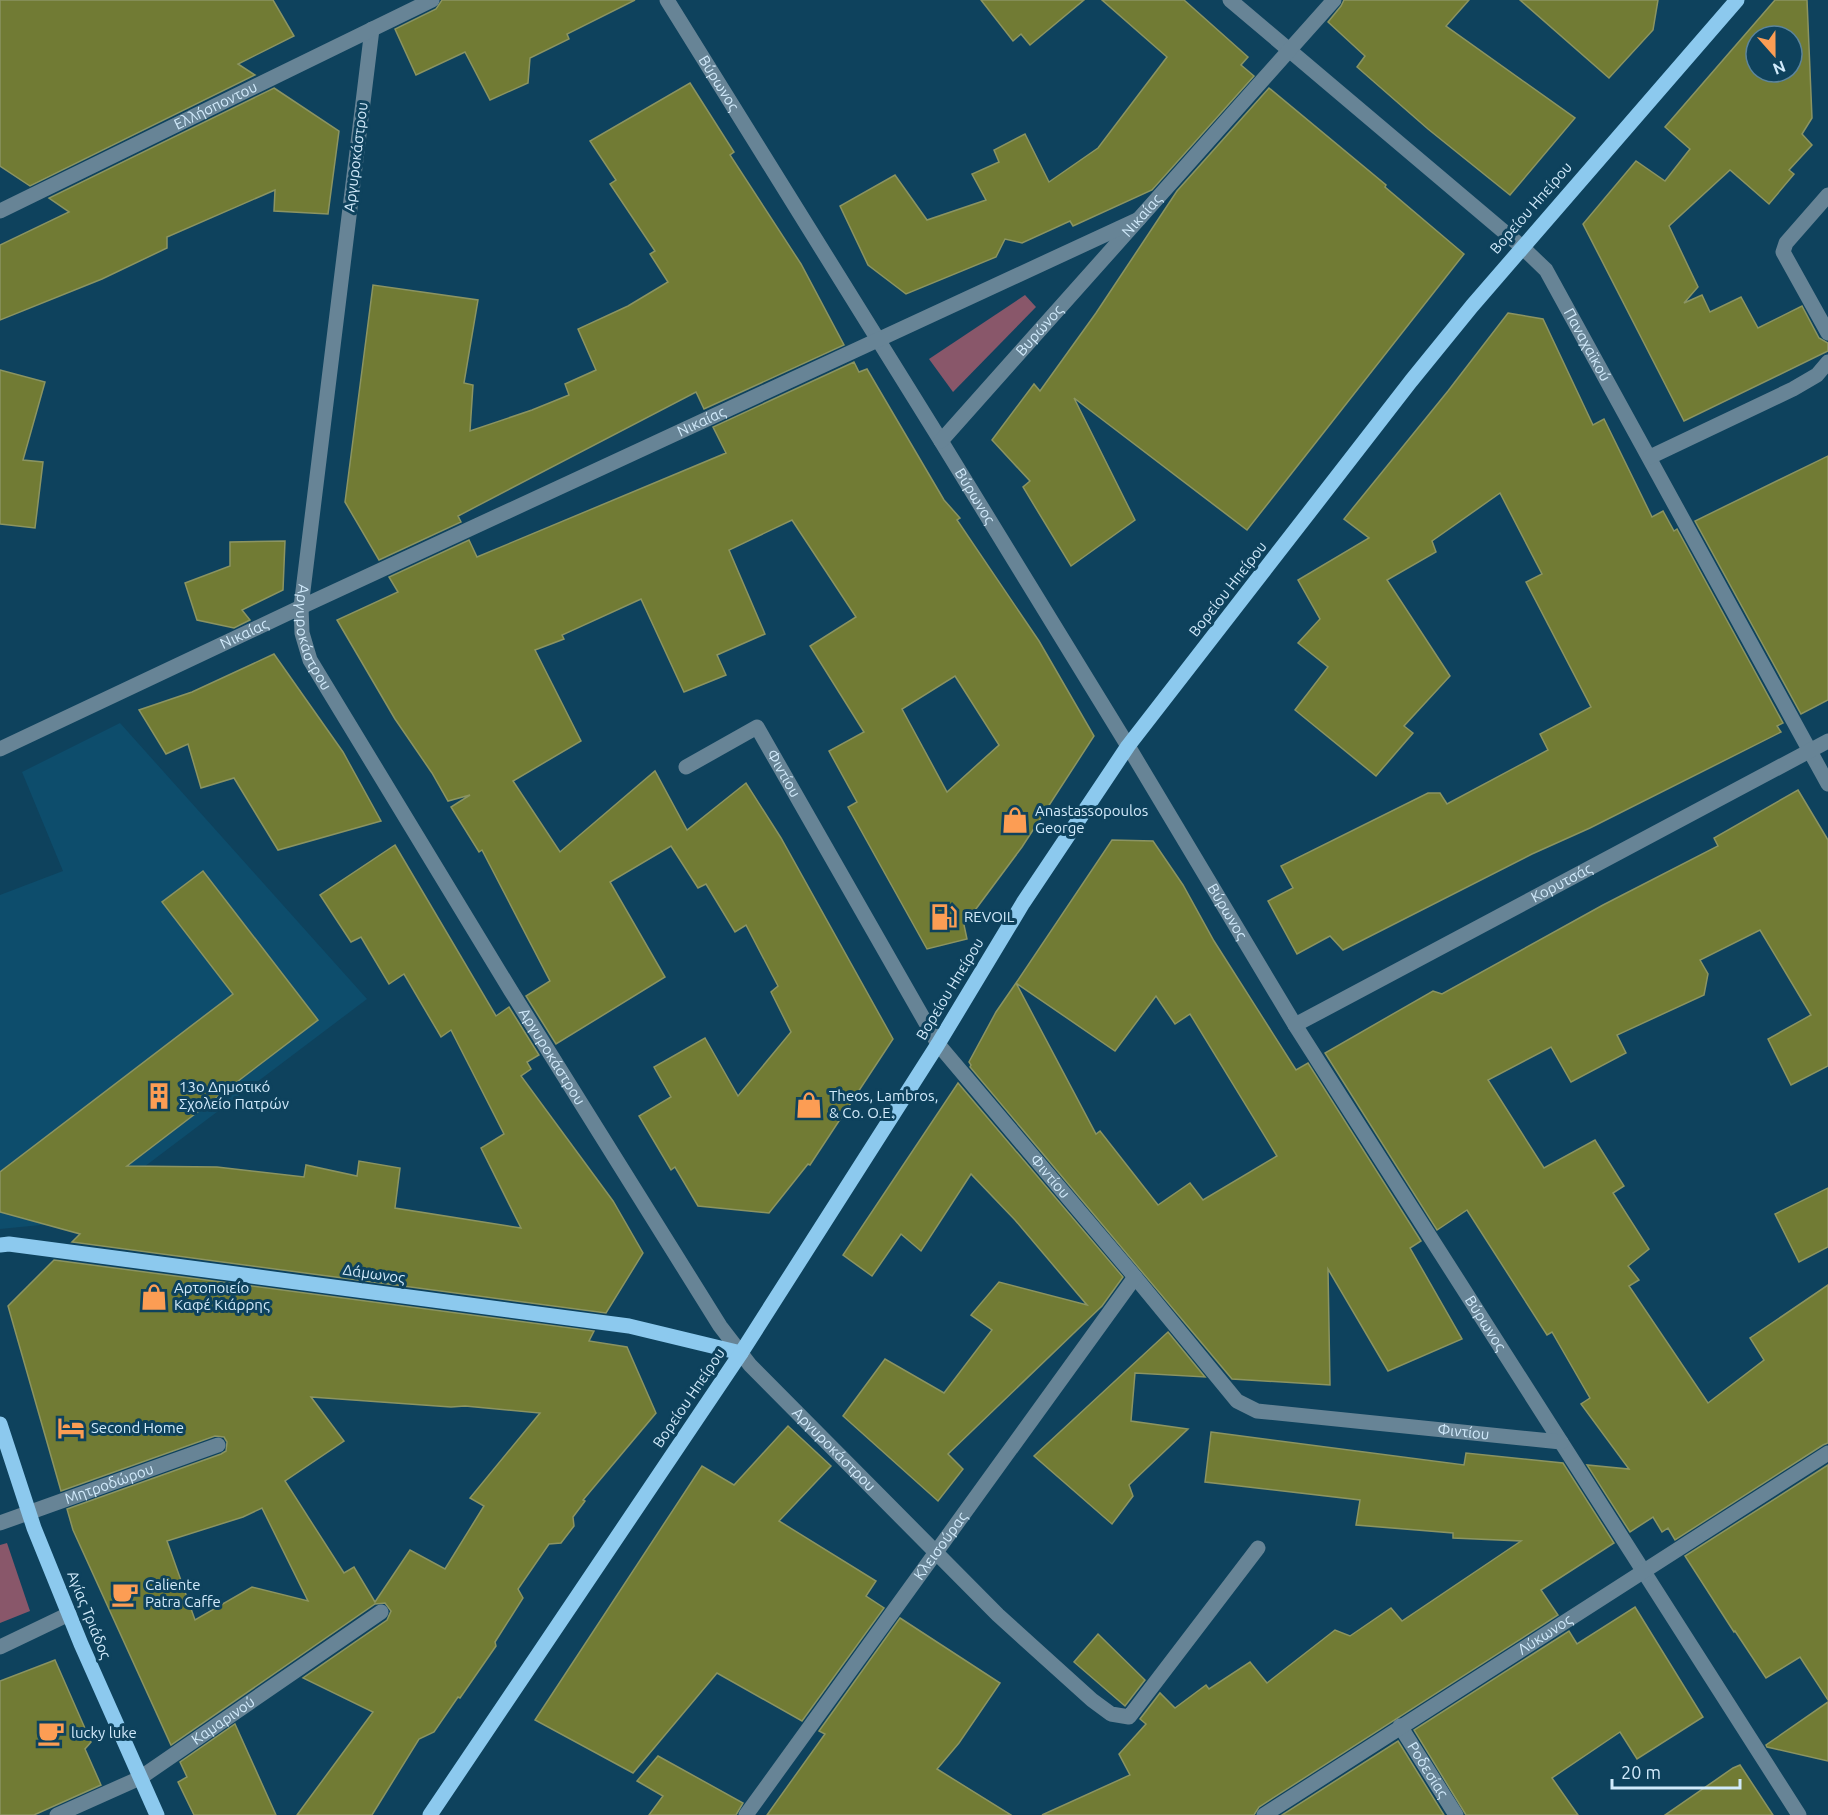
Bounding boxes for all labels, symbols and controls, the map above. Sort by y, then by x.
north arrow [1744,24,1804,84]
street label: Βύρωνος [695,52,743,114]
text: N [1771,57,1788,79]
street label: Ελλήσποντου [171,78,260,133]
street label: Αργυροκάστρου [340,101,371,213]
street label: Βορείου Ηπείρου [1486,158,1575,257]
street label: Νικαίας [1118,190,1165,240]
street label: Βυρώνος [1012,301,1066,359]
street label: Παναχαϊκού [1561,305,1614,384]
street label: Νικαίας [674,403,728,440]
street label: Βύρωνος [952,465,999,527]
street label: Βορείου Ηπείρου [1185,538,1270,640]
street label: Αργυροκάστρου [293,583,335,693]
street label: Νικαίας [217,615,271,652]
street label: Φιντίου [764,746,804,800]
place label: Anastassopoulos George [1035,802,1148,836]
shop icon: Anastassopoulos George [1000,805,1030,835]
street label: Κορυτσάς [1528,859,1595,906]
street label: Βύρωνος [1204,880,1251,943]
fuel station icon: REVOIL [929,902,959,932]
place label: REVOIL [964,908,1015,925]
street label: Βορείου Ηπείρου [912,935,987,1043]
street label: Αργυροκάστρου [516,1005,589,1108]
place label: 13ο Δημοτικό Σχολείο Πατρών [179,1078,289,1112]
building icon: 13ο Δημοτικό Σχολείο Πατρών [144,1081,174,1111]
place label: Theos, Lambros, & Co. O.E. [829,1087,938,1121]
shop icon: Theos, Lambros, & Co. O.E. [794,1090,824,1120]
street label: Φιντίου [1027,1151,1074,1202]
street label: Δάμωνος [342,1261,406,1286]
place label: Αρτοποιείο Καφέ Κιάρρης [174,1279,270,1313]
shop icon: Αρτοποιείο Καφέ Κιάρρης [139,1282,169,1312]
street label: Βύρωνος [1462,1292,1510,1354]
street label: Βορείου Ηπείρου [649,1345,728,1451]
street label: Αργυροκάστρου [789,1404,879,1495]
hotel icon: Second Home [56,1413,86,1443]
place label: Second Home [91,1419,184,1436]
street label: Φιντίου [1437,1420,1490,1443]
street label: Μητροδώρου [62,1460,156,1507]
street label: Κλεισούρας [910,1508,970,1583]
street label: Αγίας Τριάδος [64,1568,115,1661]
place label: Caliente Patra Caffe [145,1576,221,1610]
cafe icon: Caliente Patra Caffe [110,1579,140,1609]
street label: Λύκωνος [1515,1610,1575,1658]
street label: Καμαρινού [188,1693,258,1748]
cafe icon: lucky luke [36,1718,66,1748]
place label: lucky luke [71,1724,137,1741]
street label: Ροδεσίας [1404,1739,1452,1801]
scale bar [1612,1752,1740,1790]
text: 20 m [1621,1762,1661,1782]

